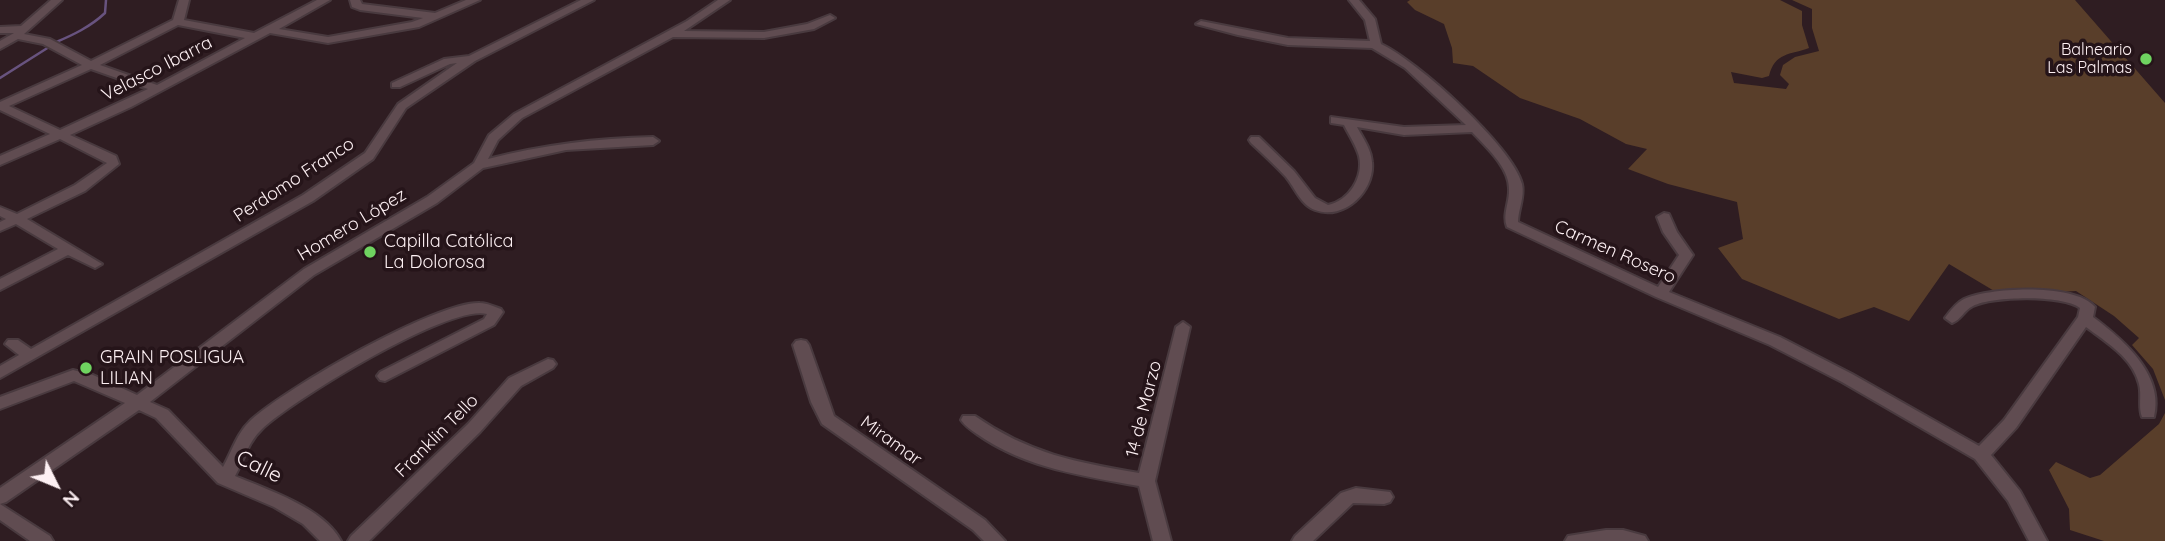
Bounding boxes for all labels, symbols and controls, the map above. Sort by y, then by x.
street label: Velasco Ibarra [98,32,216,106]
place label: Balneario Las Palmas [2047,40,2132,78]
marker: Balneario Las Palmas [2138,51,2154,67]
street label: Perdomo Franco [230,133,358,227]
street label: Homero López [294,184,410,266]
street label: Carmen Rosero [1551,216,1679,288]
place label: Capilla Católica La Dolorosa [384,231,513,274]
marker: Capilla Católica La Dolorosa [362,244,378,260]
place label: GRAIN POSLIGUA LILIAN [100,347,244,390]
street label: 14 de Marzo [1122,358,1166,460]
marker: GRAIN POSLIGUA LILIAN [78,360,94,376]
street label: Franklin Tello [391,390,483,482]
street label: Miramar [856,412,926,470]
street label: Calle [232,445,286,489]
north arrow [21,450,91,520]
text: N [58,486,85,513]

